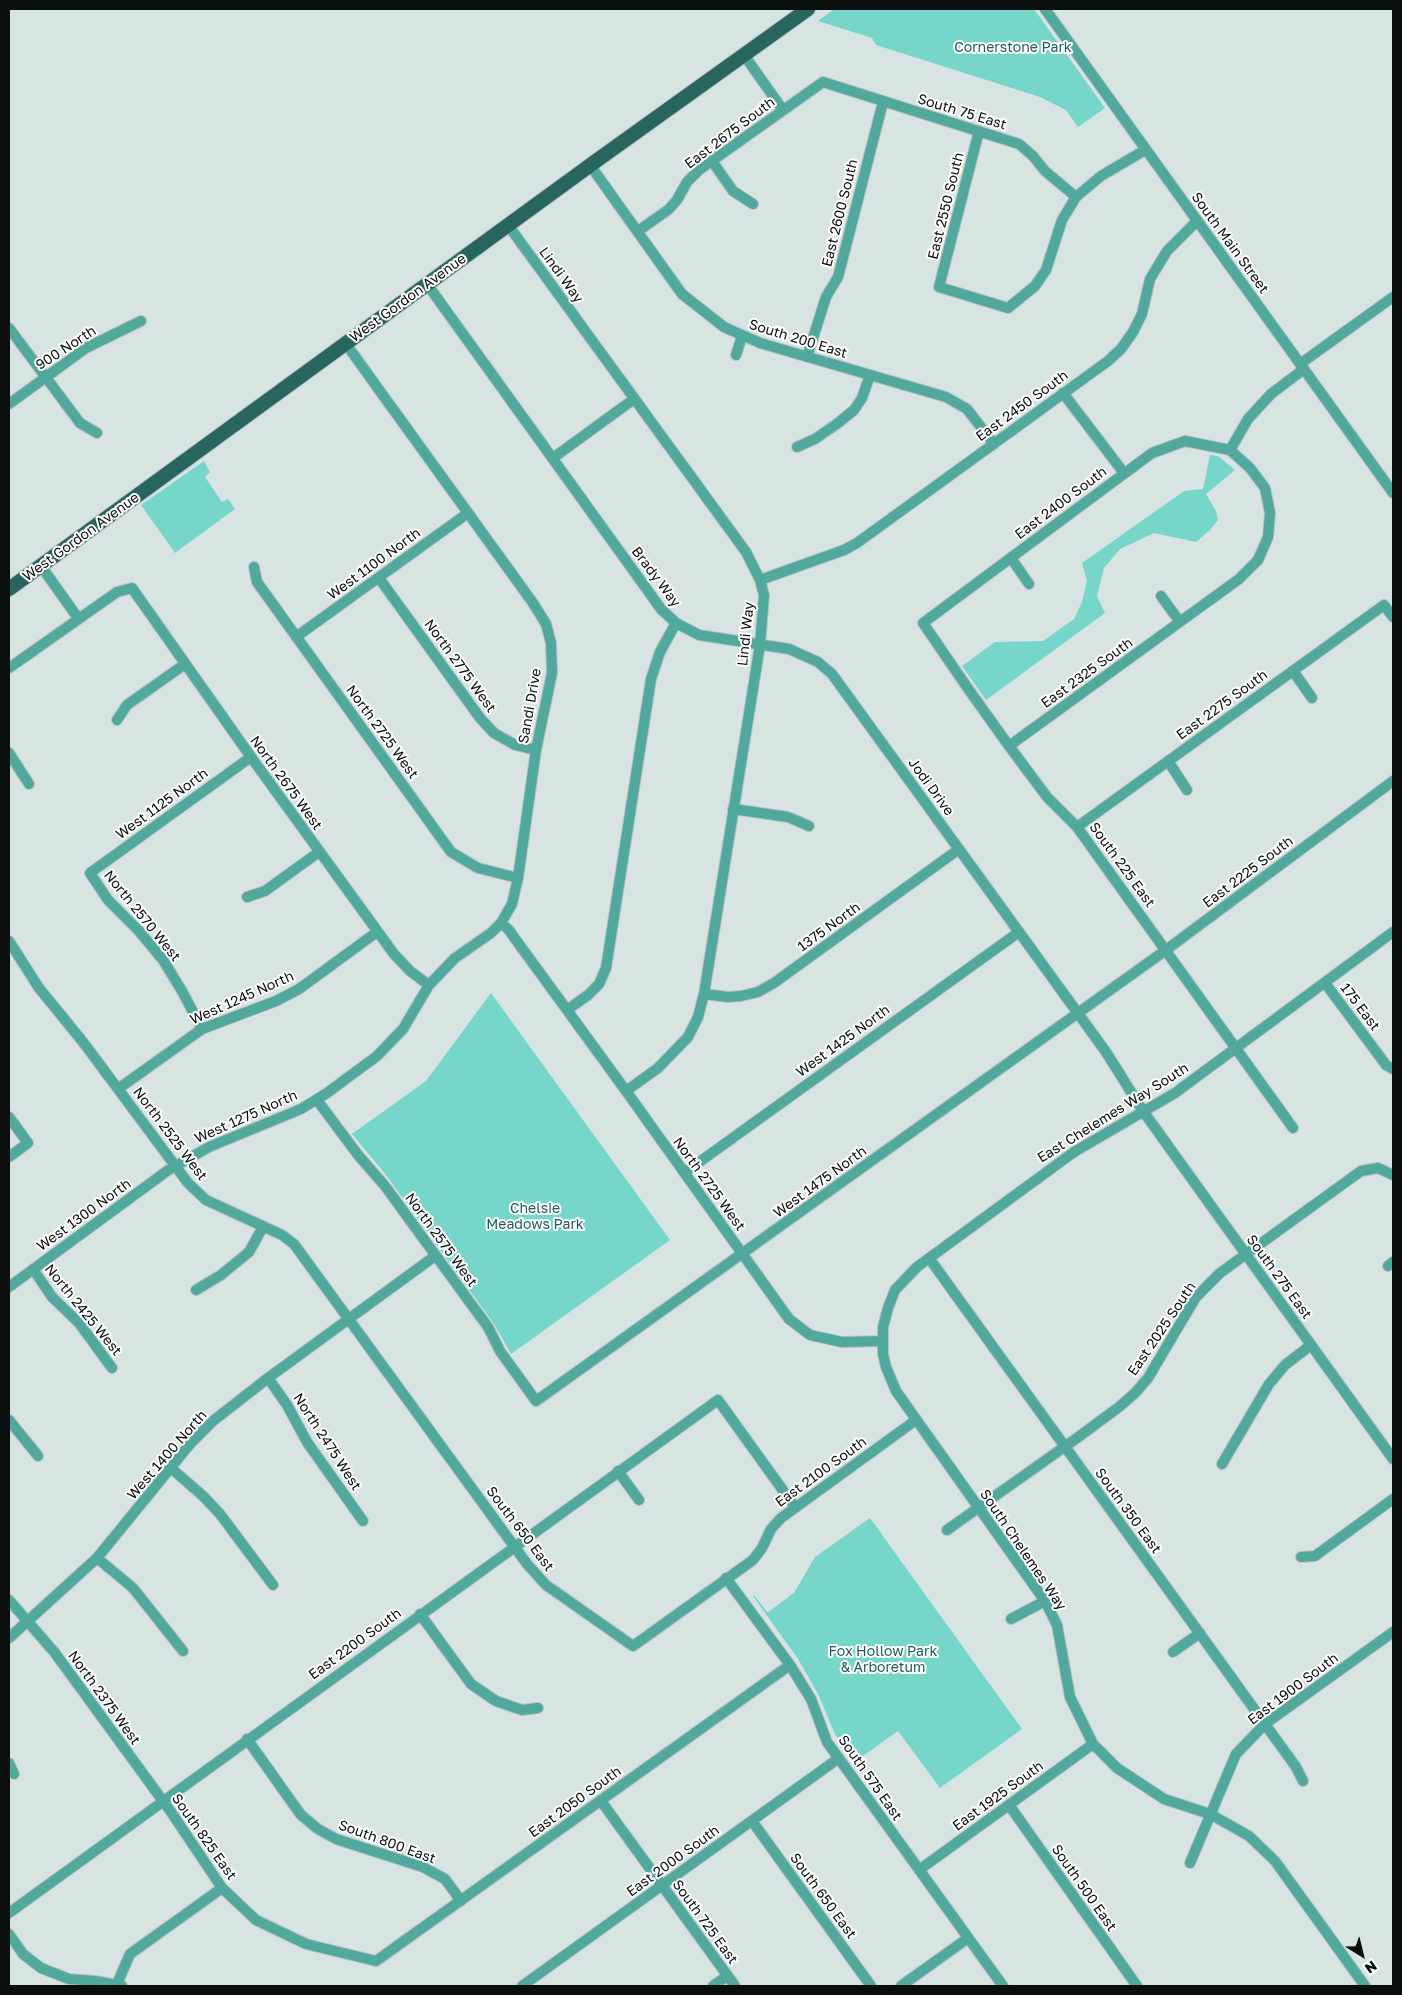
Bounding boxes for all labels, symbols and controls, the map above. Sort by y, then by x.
park label: Cornerstone Park [954,40,1072,56]
street label: South 75 East [916,91,1008,133]
street label: East 2675 South [682,94,778,172]
street label: East 2550 South [925,151,967,261]
street label: East 2600 South [819,157,861,269]
street label: South Main Street [1188,189,1272,297]
street label: Lindi Way [535,244,587,306]
street label: West Gordon Avenue [347,250,469,346]
street label: South 200 East [747,316,849,362]
street label: 900 North [33,322,99,374]
street label: East 2450 South [973,367,1071,445]
street label: East 2400 South [1012,463,1110,543]
street label: West Gordon Avenue [20,489,142,585]
street label: West 1100 North [324,525,424,603]
street label: Brady Way [628,544,684,610]
street label: Lindi Way [734,601,758,667]
street label: North 2775 West [421,616,499,716]
street label: East 2325 South [1038,634,1136,712]
street label: East 2275 South [1173,666,1271,744]
street label: Sandi Drive [515,667,545,745]
street label: North 2725 West [342,682,422,782]
street label: North 2675 West [246,733,326,833]
street label: Jodi Drive [905,755,957,819]
street label: West 1125 North [113,765,211,843]
street label: South 225 East [1086,819,1158,911]
street label: East 2225 South [1199,833,1297,911]
street label: North 2570 West [100,867,184,965]
street label: 1375 North [795,899,863,955]
street label: West 1245 North [188,968,296,1028]
street label: 175 East [1337,980,1383,1034]
street label: West 1425 North [793,1001,893,1081]
street label: East Chelemes Way South [1034,1060,1192,1166]
street label: North 2525 West [129,1084,211,1184]
street label: West 1275 North [192,1087,300,1147]
street label: North 2725 West [669,1134,749,1234]
street label: West 1475 North [770,1143,870,1221]
street label: West 1300 North [34,1175,134,1255]
street label: North 2575 West [401,1190,481,1290]
park label: Chelsie Meadows Park [486,1201,584,1234]
street label: South 275 East [1243,1232,1315,1322]
street label: North 2425 West [41,1261,125,1359]
street label: East 2025 South [1124,1279,1200,1379]
street label: North 2475 West [289,1390,365,1494]
street label: West 1400 North [124,1407,210,1503]
street label: East 2100 South [772,1433,870,1511]
street label: South 350 East [1091,1465,1165,1557]
street label: South 650 East [483,1483,557,1575]
street label: South Chelemes Way [976,1486,1070,1614]
street label: East 2200 South [306,1605,404,1683]
park label: Fox Hollow Park & Arboretum [829,1644,937,1676]
street label: North 2375 West [64,1648,144,1748]
street label: East 1900 South [1244,1649,1342,1729]
street label: South 575 East [834,1732,906,1824]
street label: East 1925 South [949,1758,1047,1834]
street label: East 2050 South [526,1763,624,1841]
street label: South 825 East [168,1791,240,1883]
street label: South 800 East [336,1817,438,1867]
street label: East 2000 South [623,1822,723,1900]
street label: South 500 East [1048,1841,1120,1935]
street label: South 650 East [786,1850,860,1942]
street label: South 725 East [669,1877,741,1967]
north arrow [1337,1930,1387,1980]
text: N [1362,1958,1380,1978]

